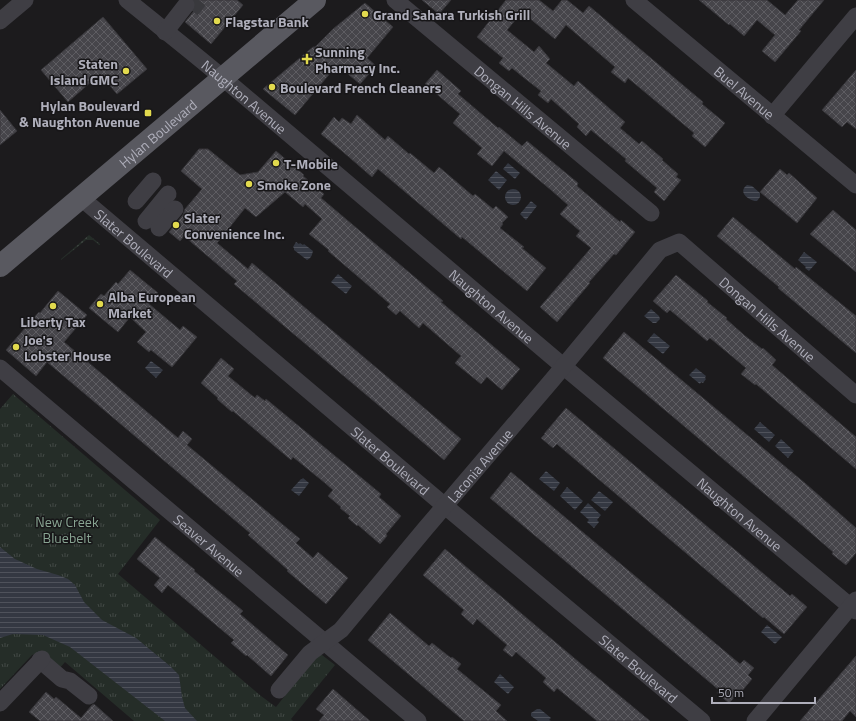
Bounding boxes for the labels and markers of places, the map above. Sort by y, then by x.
place label: Grand Sahara Turkish Grill [373,4,530,25]
marker: Grand Sahara Turkish Grill [360,9,370,19]
place label: Flagstar Bank [225,11,309,32]
marker: Flagstar Bank [212,16,222,26]
place label: Sunning Pharmacy Inc. [315,41,400,78]
place label: Staten Island GMC [50,53,118,90]
marker: Sunning Pharmacy Inc. [302,54,312,64]
marker: Staten Island GMC [121,66,131,76]
place label: Boulevard French Cleaners [280,77,442,98]
marker: Boulevard French Cleaners [267,82,277,92]
place label: Hylan Boulevard & Naughton Avenue [19,95,140,132]
marker: Hylan Boulevard & Naughton Avenue [143,108,153,118]
place label: T-Mobile [284,153,338,174]
marker: T-Mobile [271,158,281,168]
place label: Smoke Zone [257,174,331,195]
marker: Smoke Zone [244,179,254,189]
place label: Slater Convenience Inc. [184,207,285,244]
marker: Slater Convenience Inc. [171,220,181,230]
place label: Alba European Market [108,286,196,323]
marker: Alba European Market [95,299,105,309]
marker: Liberty Tax [48,301,58,311]
place label: Liberty Tax [20,311,86,332]
place label: Joe's Lobster House [24,329,111,366]
marker: Joe's Lobster House [11,342,21,352]

